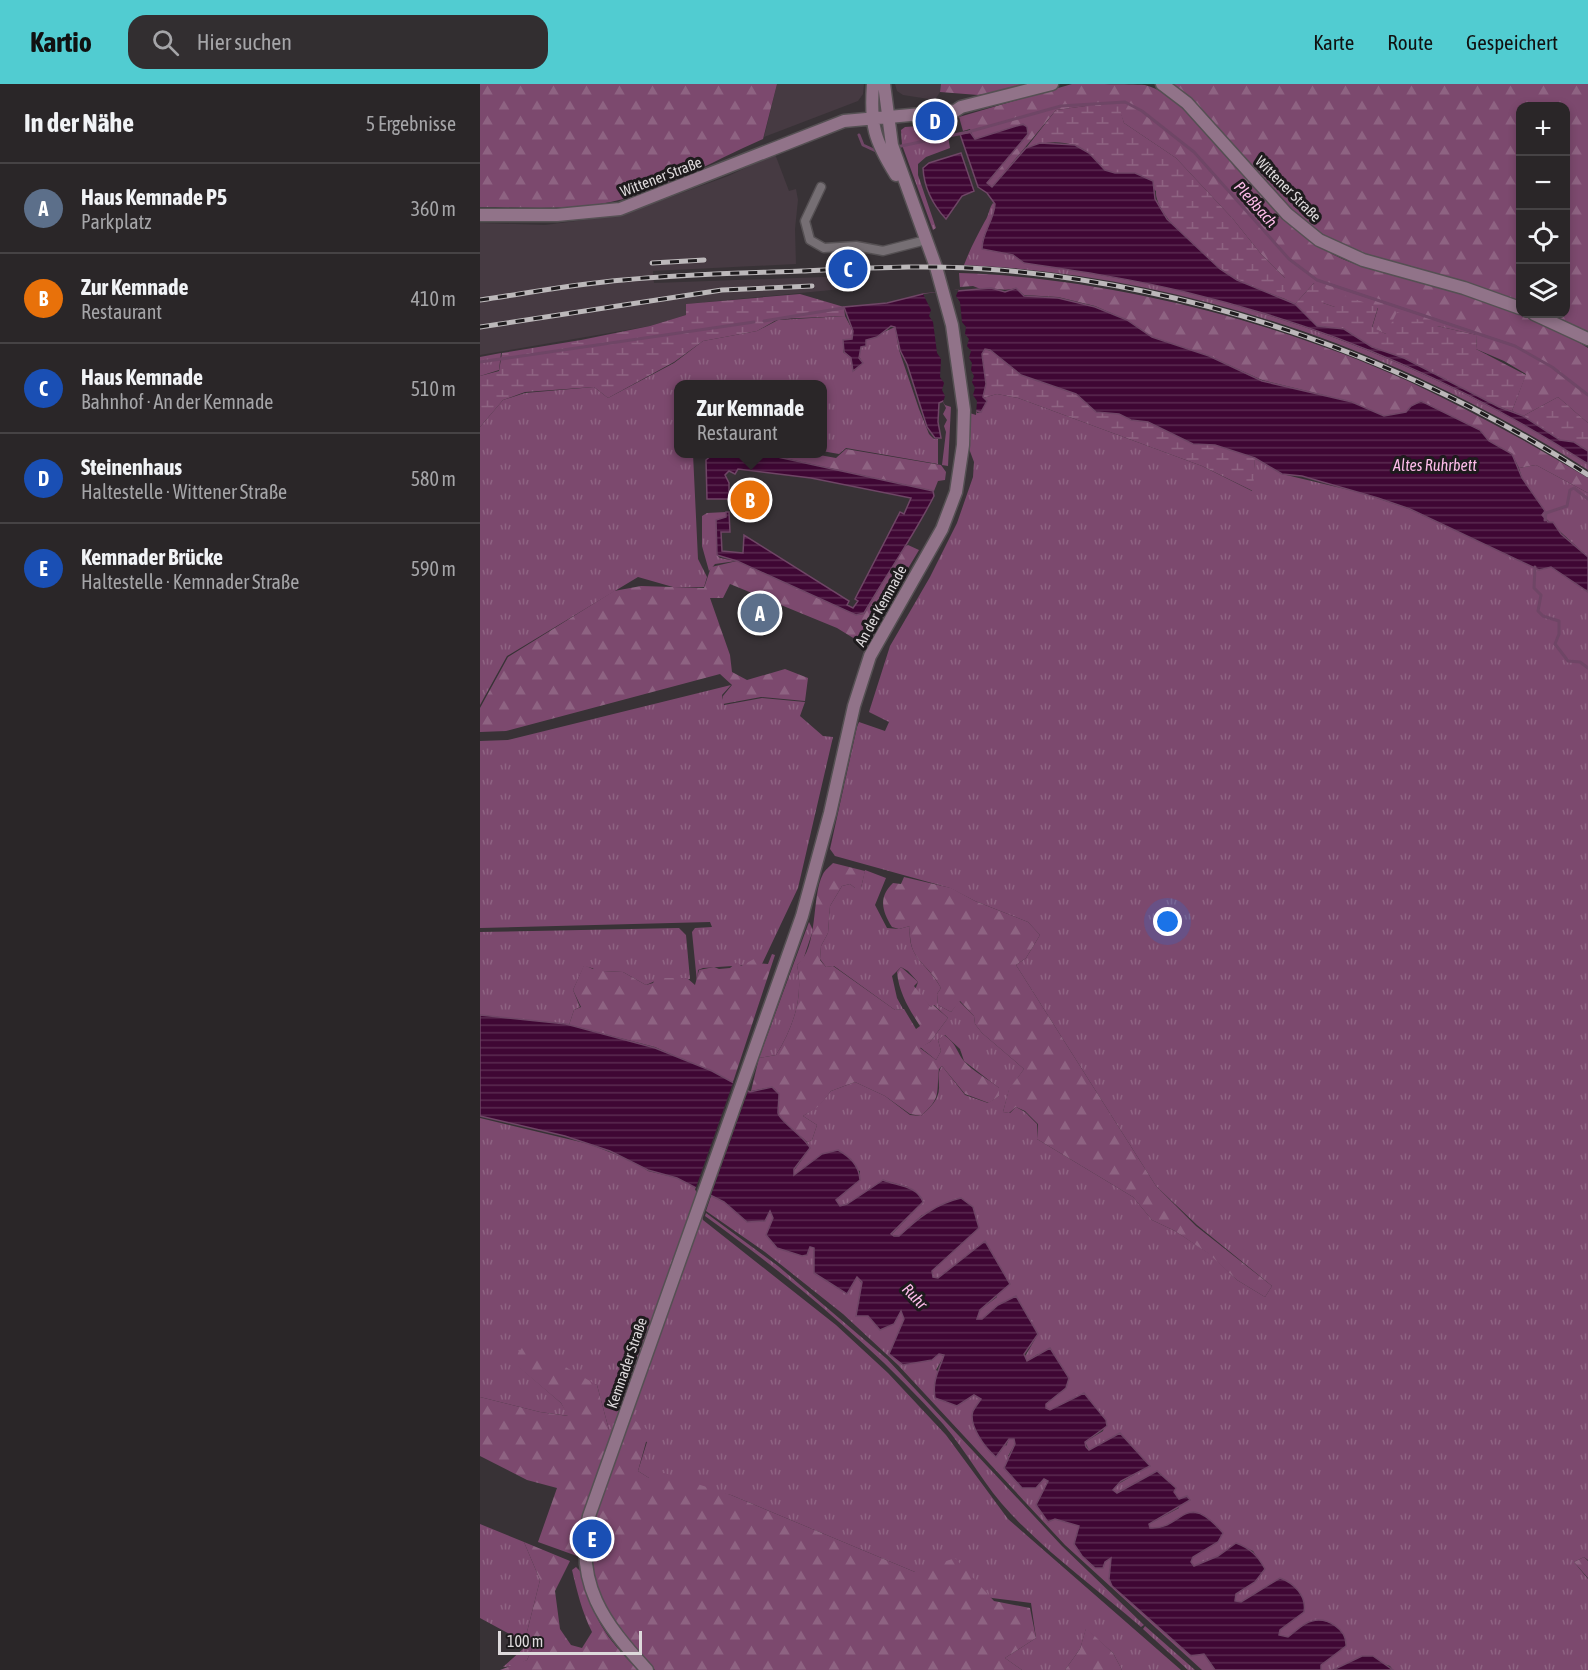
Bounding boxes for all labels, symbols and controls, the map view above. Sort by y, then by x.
search box [128,15,548,69]
text: Kartio [30,26,92,58]
icon: search [149,26,182,59]
text: Hier suchen [197,29,292,55]
text: Karte [1313,30,1354,54]
text: Route [1387,30,1433,54]
text: Gespeichert [1466,30,1558,54]
pin: D [916,99,954,144]
map controls [1516,102,1570,318]
button: + [1516,102,1570,156]
text: In der Nähe [24,108,134,138]
text: 5 Ergebnisse [366,112,456,135]
street label: Wittener Straße [1252,152,1325,225]
street label: Wittener Straße [618,153,704,200]
button: − [1516,156,1570,210]
water label: Pleßbach [1231,177,1281,231]
text: Haus Kemnade P5 [81,184,227,210]
text: A [39,197,48,220]
text: 360 m [411,197,456,220]
text: Parkplatz [81,210,151,233]
button: locate [1516,210,1570,264]
pin: C [828,246,868,291]
button: layers [1516,264,1570,318]
text: Zur Kemnade [81,274,189,300]
text: B [39,287,48,310]
text: 410 m [411,287,456,310]
text: Restaurant [81,300,162,323]
text: Haus Kemnade [81,364,203,390]
text: C [39,377,48,400]
text: 510 m [411,377,456,400]
popup [674,380,827,458]
text: Bahnhof · An der Kemnade [81,390,273,413]
text: Zur Kemnade [697,395,804,421]
text: Restaurant [697,421,778,444]
text: Steinenhaus [81,454,182,480]
water label: Altes Ruhrbett [1392,456,1477,474]
text: D [38,467,49,490]
text: 580 m [411,467,456,490]
pin: B [730,478,770,522]
text: Haltestelle · Wittener Straße [81,480,287,503]
text: Kemnader Brücke [81,544,223,570]
text: E [39,557,48,580]
text: 590 m [411,557,456,580]
street label: An der Kemnade [851,562,910,649]
text: Haltestelle · Kemnader Straße [81,570,299,593]
pin: A [740,590,780,636]
your location [1153,907,1182,936]
water label: Ruhr [899,1280,932,1313]
street label: Kemnader Straße [603,1315,650,1410]
pin: E [572,1516,612,1562]
scale bar [498,1628,642,1656]
text: 100 m [507,1632,543,1650]

